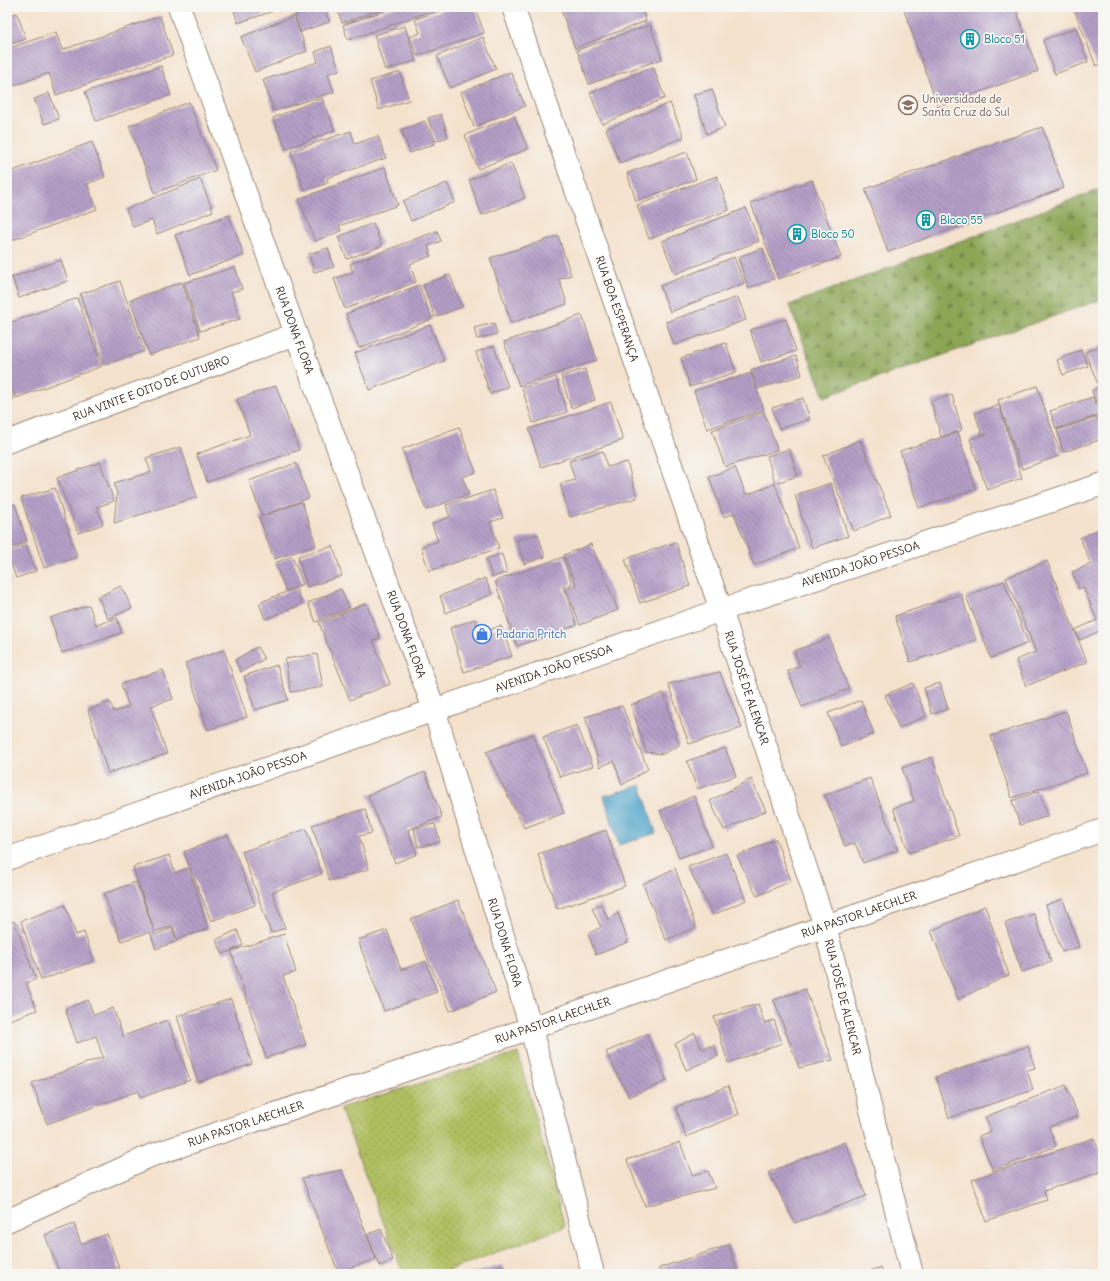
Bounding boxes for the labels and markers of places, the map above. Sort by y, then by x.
building icon: Bloco 51 [959,28,981,50]
place label: Bloco 51 [984,32,1025,46]
place label: Universidade de Santa Cruz do Sul [922,92,1010,119]
school or university icon: Universidade de Santa Cruz do Sul [897,94,919,116]
building icon: Bloco 55 [915,209,937,231]
place label: Bloco 55 [940,213,983,227]
building icon: Bloco 50 [786,223,808,245]
place label: Bloco 50 [811,227,855,241]
shop icon: Padaria Pritch [471,623,493,645]
place label: Padaria Pritch [496,627,566,641]

